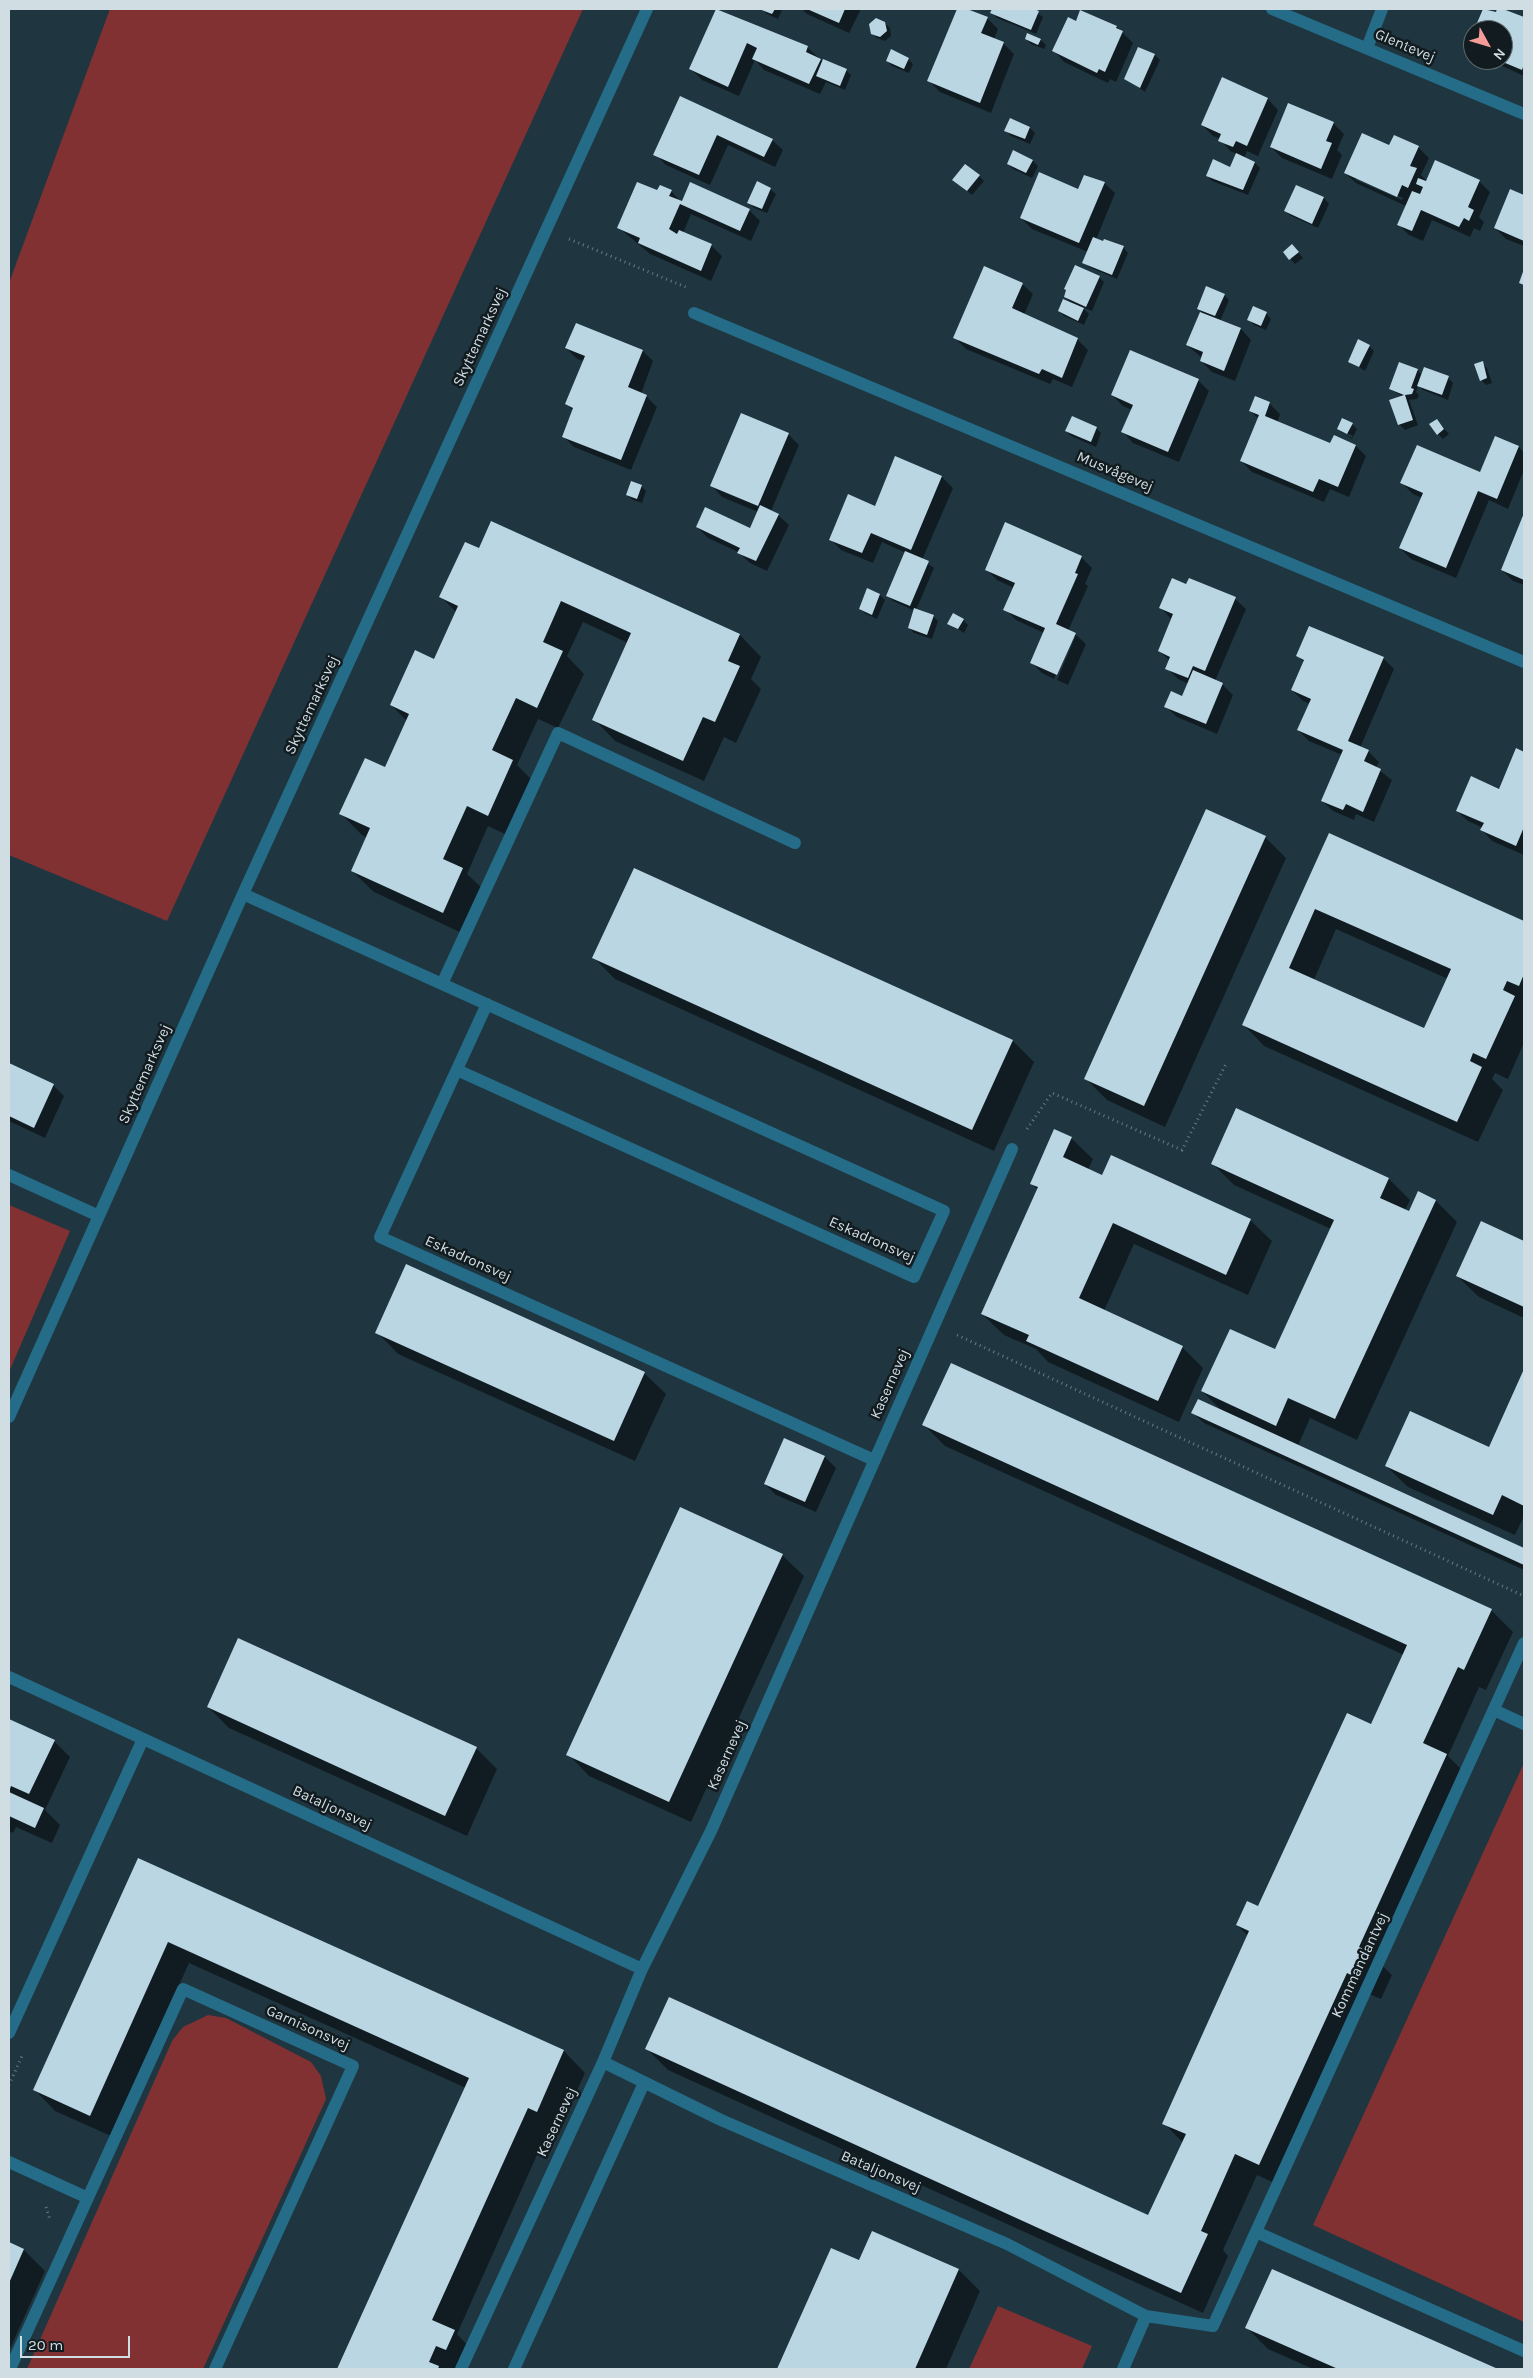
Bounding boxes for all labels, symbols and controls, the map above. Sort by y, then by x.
north arrow [1463,20,1513,70]
street label: Glentevej [1372,25,1438,67]
text: N [1490,45,1509,63]
street label: Skyttemarksvej [449,285,511,389]
street label: Musvågevej [1074,448,1156,496]
street label: Skyttemarksvej [281,653,343,757]
street label: Skyttemarksvej [115,1021,175,1127]
street label: Eskadronsvej [826,1213,918,1267]
street label: Eskadronsvej [422,1232,514,1286]
street label: Kasernevej [867,1346,913,1422]
street label: Kasernevej [704,1717,750,1793]
street label: Bataljonsvej [289,1782,375,1834]
street label: Kommandantvej [1328,1909,1392,2021]
street label: Garnisonsvej [263,2002,353,2054]
street label: Kasernevej [533,2084,581,2160]
street label: Bataljonsvej [838,2147,924,2197]
scale bar [22,2326,132,2358]
text: 20 m [28,2336,63,2354]

